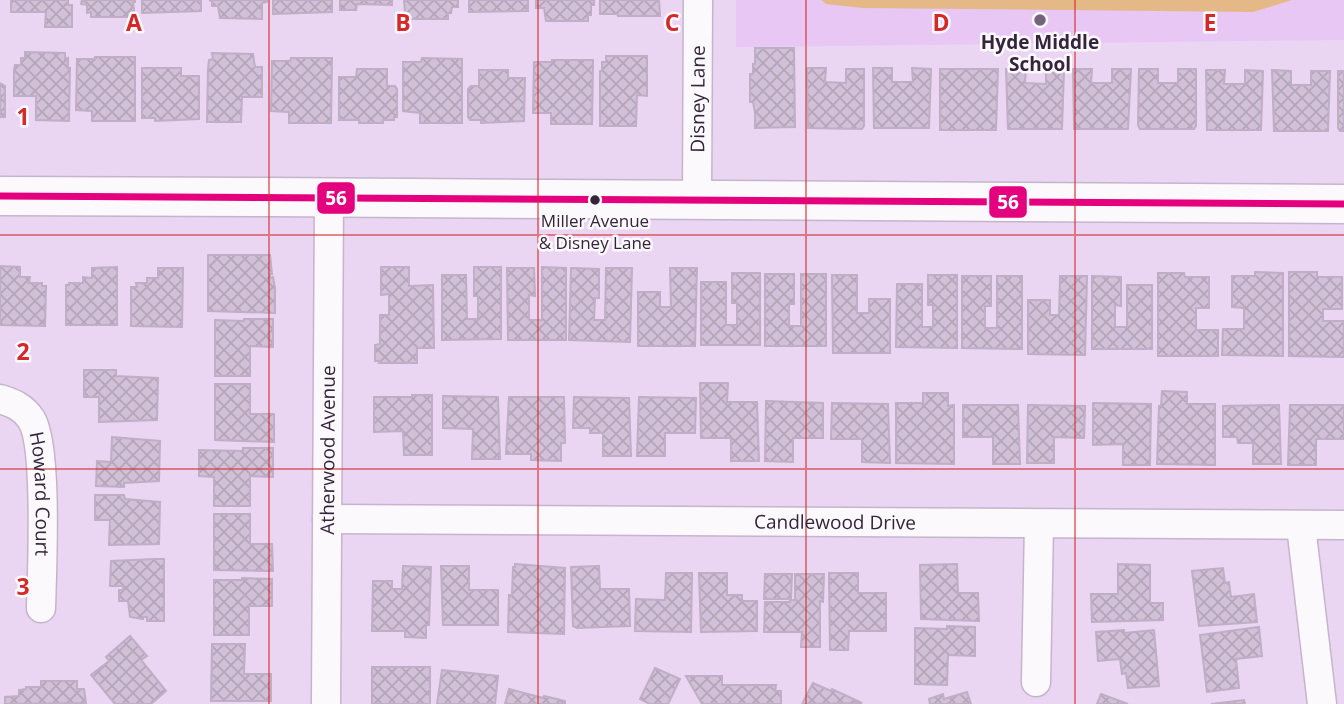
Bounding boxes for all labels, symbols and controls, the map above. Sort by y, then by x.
text: A [126,6,142,38]
text: B [395,6,411,38]
text: C [665,6,679,38]
text: D [932,6,950,38]
text: E [1204,6,1216,38]
marker: Hyde Middle School [1032,12,1048,28]
place label: Hyde Middle School [981,29,1099,77]
street label: Disney Lane [684,45,711,153]
text: 1 [16,100,30,132]
line badge: 56 [316,181,356,215]
text: 56 [325,185,347,211]
line badge: 56 [988,185,1028,219]
text: 56 [997,189,1019,215]
marker: Miller Avenue & Disney Lane [588,193,602,207]
place label: Miller Avenue & Disney Lane [539,209,651,254]
text: 2 [16,335,30,367]
street label: Atherwood Avenue [314,365,341,535]
street label: Howard Court [24,429,56,557]
street label: Candlewood Drive [754,509,916,535]
text: 3 [16,570,30,602]

